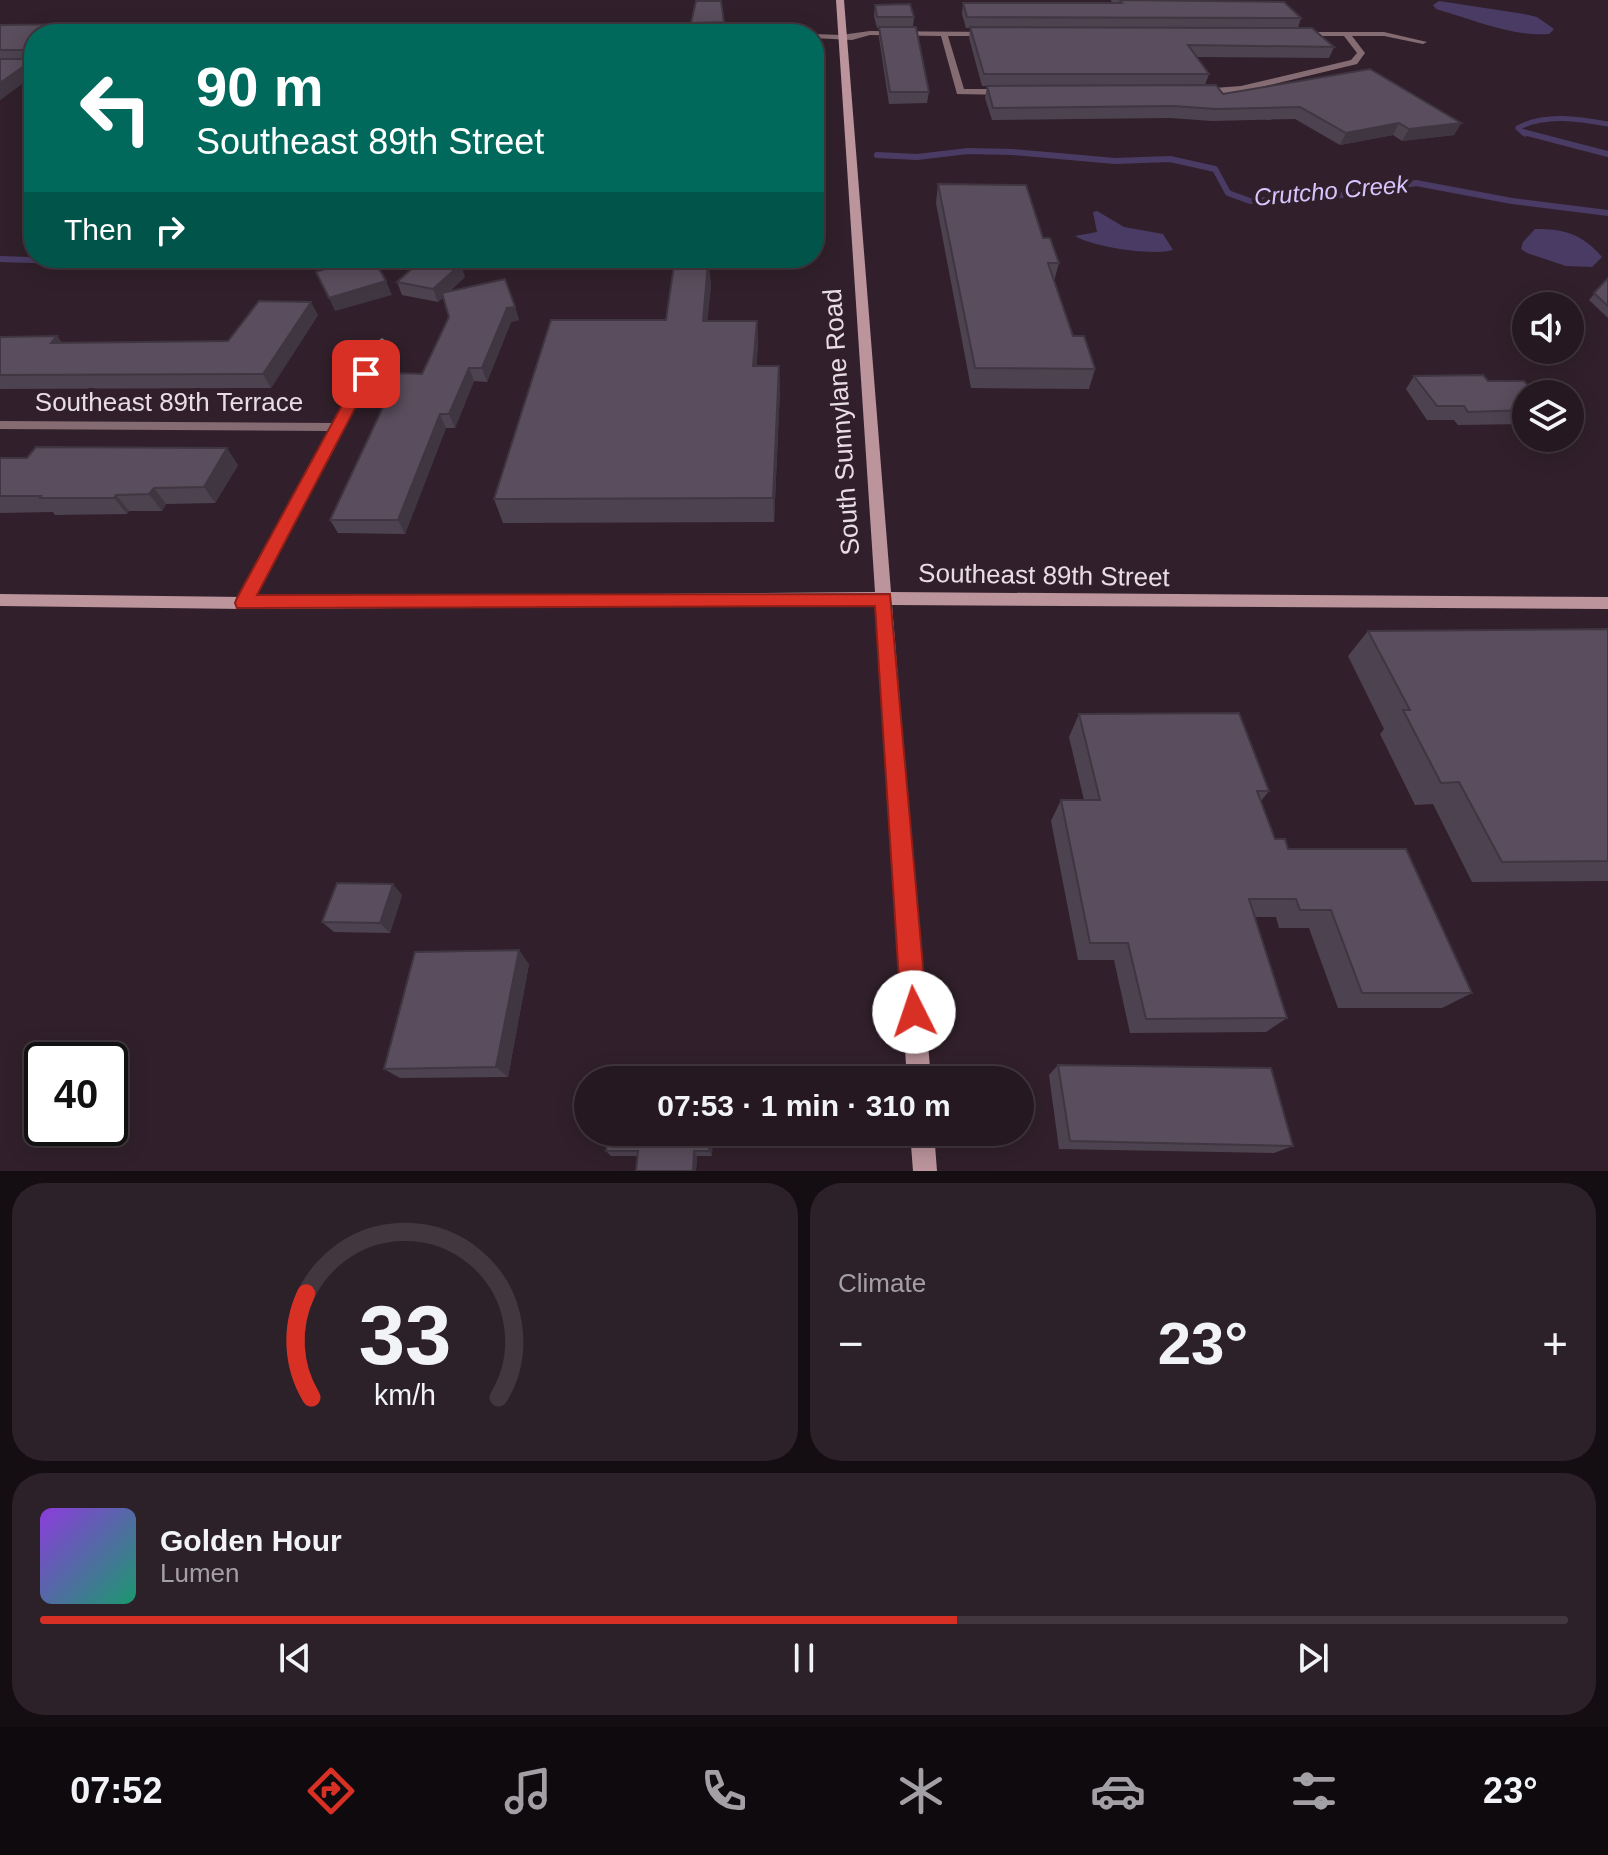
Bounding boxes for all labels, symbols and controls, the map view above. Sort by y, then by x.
text: 90 m [196,55,324,118]
icon: left [64,56,168,160]
text: Southeast 89th Street [196,121,544,162]
water label: Crutcho Creek [1253,170,1411,211]
icon: right [148,208,192,252]
text: Then [64,213,132,246]
street label: South Sunnylane Road [817,288,865,556]
map controls [1512,292,1584,452]
button: sound [1512,292,1584,364]
pin [332,340,400,408]
icon: arrive [344,352,388,396]
button: layers [1512,380,1584,452]
street label: Southeast 89th Terrace [35,387,303,417]
street label: Southeast 89th Street [918,558,1171,592]
position arrow [872,970,956,1054]
speed limit sign: 40 [24,1042,128,1146]
text: 07:53 · 1 min · 310 m [657,1089,951,1122]
text: Climate [838,1268,926,1298]
text: 33 [359,1289,451,1382]
text: 23° [1158,1310,1248,1377]
text: − [838,1319,864,1368]
text: + [1542,1319,1568,1368]
text: km/h [374,1379,436,1411]
text: Golden Hour [160,1524,342,1557]
text: Lumen [160,1558,240,1588]
icon: previous [273,1636,317,1680]
icon: pause [782,1636,826,1680]
icon: next [1291,1636,1335,1680]
icon: directions [303,1763,359,1819]
icon: music [500,1763,556,1819]
icon: phone [696,1763,752,1819]
icon: climate [893,1763,949,1819]
icon: car [1090,1763,1146,1819]
icon: filters [1286,1763,1342,1819]
text: 07:52 [70,1770,162,1811]
text: 23° [1483,1770,1538,1811]

